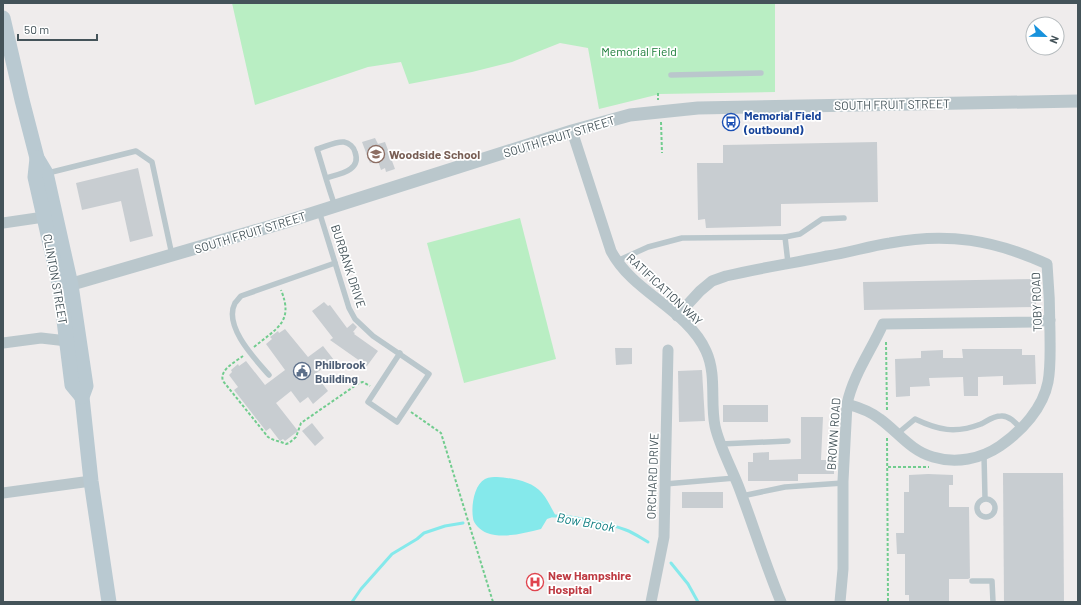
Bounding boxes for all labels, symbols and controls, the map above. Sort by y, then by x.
scale bar [18,16,97,42]
north arrow [1025,16,1065,56]
text: 50 m [24,22,49,36]
text: N [1047,34,1062,46]
park label: Memorial Field [601,44,677,58]
street label: SOUTH FRUIT STREET [834,96,950,112]
place label: Memorial Field (outbound) [743,108,821,136]
street label: SOUTH FRUIT STREET [502,112,617,160]
bus stop icon: Memorial Field (outbound) [721,112,741,132]
school or university icon: Woodside School [366,144,386,164]
place label: Woodside School [389,147,480,161]
street label: SOUTH FRUIT STREET [193,208,308,256]
street label: BURBANK DRIVE [329,222,369,310]
street label: CLINTON STREET [41,233,71,326]
street label: RATIFICATION WAY [624,250,706,328]
street label: TOBY ROAD [1028,272,1044,332]
place label: Philbrook Building [315,357,366,385]
public building icon: Philbrook Building [292,361,312,381]
street label: BROWN ROAD [823,397,843,471]
street label: ORCHARD DRIVE [643,433,661,519]
water label: Bow Brook [556,509,617,535]
place label: New Hampshire Hospital [548,568,632,596]
hospital icon: New Hampshire Hospital [525,572,545,592]

